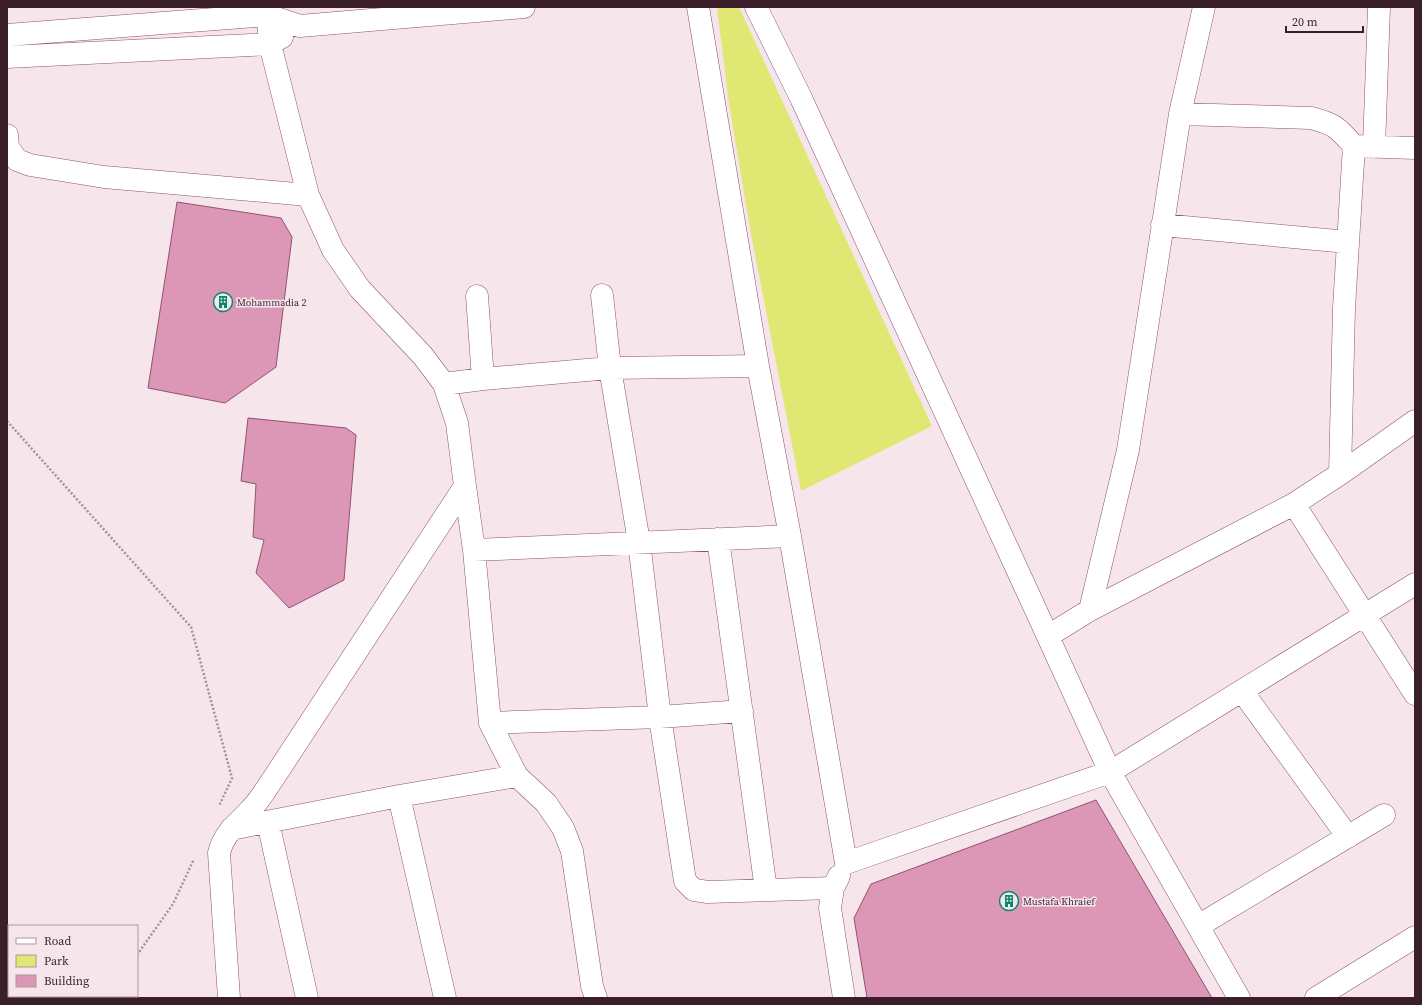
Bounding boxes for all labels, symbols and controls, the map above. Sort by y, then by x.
scale bar [1286,8,1363,34]
text: 20 m [1292,14,1318,30]
building icon: Mohammadia 2 [212,291,234,313]
place label: Mohammadia 2 [237,296,306,309]
building icon: Mustafa Khraief [998,890,1020,912]
place label: Mustafa Khraief [1023,895,1096,908]
legend [8,925,138,997]
text: Road [44,933,71,949]
text: Park [44,953,69,969]
text: Building [44,973,89,989]

